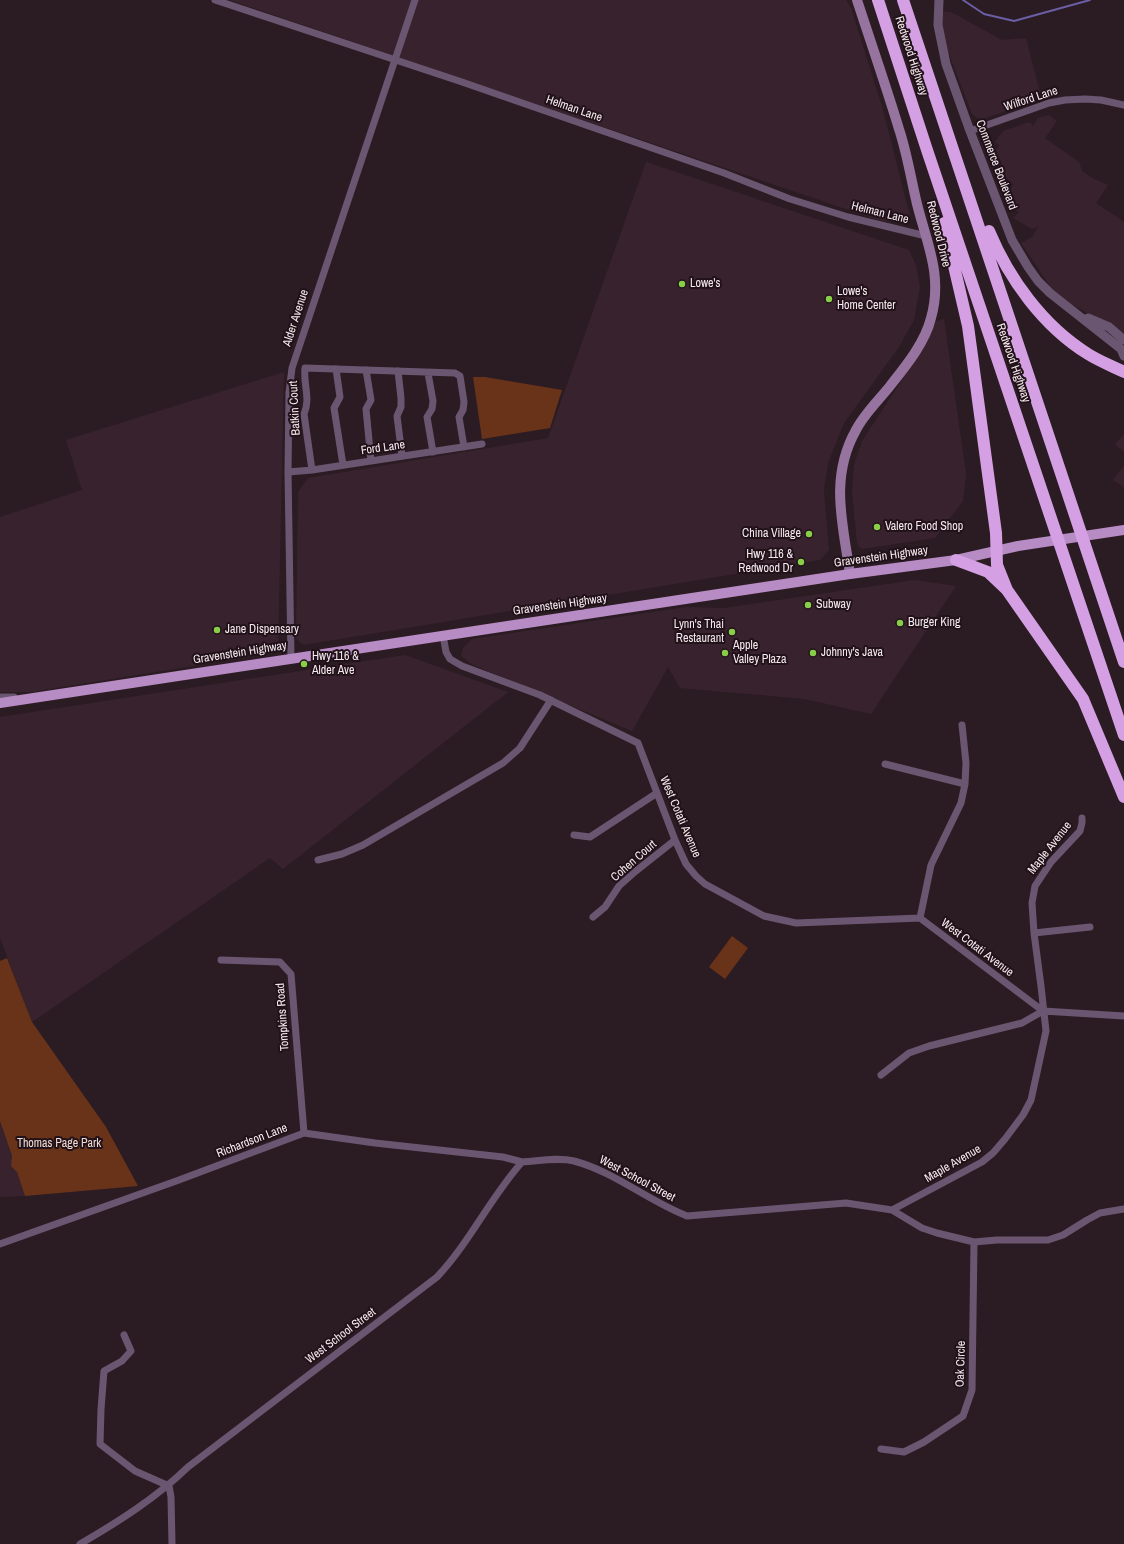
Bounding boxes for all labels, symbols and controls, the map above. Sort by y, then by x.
street label: Redwood Highway [891,15,931,97]
street label: Wilford Lane [1002,84,1060,114]
street label: Helman Lane [544,93,604,125]
street label: Commerce Boulevard [972,118,1020,212]
street label: Helman Lane [850,199,910,227]
street label: Redwood Drive [923,199,953,269]
place label: Lowe's [690,277,720,291]
marker: Lowe's [677,279,687,289]
place label: Lowe's Home Center [837,285,896,313]
street label: Alder Avenue [280,288,312,348]
marker: Lowe's Home Center [824,294,834,304]
street label: Redwood Highway [993,322,1033,404]
street label: Batkin Court [286,380,304,436]
street label: Ford Lane [360,438,406,458]
place label: Valero Food Shop [885,520,963,534]
marker: Valero Food Shop [872,522,882,532]
place label: China Village [742,527,801,541]
marker: China Village [804,529,814,539]
street label: Gravenstein Highway [833,543,929,571]
place label: Hwy 116 & Redwood Dr [738,548,793,576]
marker: Hwy 116 & Redwood Dr [796,557,806,567]
street label: Gravenstein Highway [512,591,608,619]
place label: Subway [816,598,851,612]
marker: Subway [803,600,813,610]
place label: Burger King [908,616,961,630]
place label: Lynn's Thai Restaurant [674,618,724,646]
marker: Burger King [895,618,905,628]
place label: Jane Dispensary [225,623,299,637]
marker: Jane Dispensary [212,625,222,635]
marker: Lynn's Thai Restaurant [727,627,737,637]
street label: Gravenstein Highway [192,638,288,668]
place label: Apple Valley Plaza [733,639,786,667]
place label: Johnny's Java [821,646,883,660]
marker: Apple Valley Plaza [720,648,730,658]
marker: Johnny's Java [808,648,818,658]
place label: Hwy 116 & Alder Ave [312,650,359,678]
marker: Hwy 116 & Alder Ave [299,659,309,669]
street label: West Cotati Avenue [656,774,704,860]
street label: Maple Avenue [1025,819,1075,877]
street label: Cohen Court [608,837,660,885]
street label: West Cotati Avenue [938,916,1016,980]
street label: Tompkins Road [273,982,293,1052]
street label: Richardson Lane [214,1121,290,1161]
park label: Thomas Page Park [17,1137,101,1151]
street label: Maple Avenue [922,1142,984,1186]
street label: West School Street [597,1153,677,1205]
street label: West School Street [303,1305,379,1367]
street label: Oak Circle [953,1341,969,1387]

